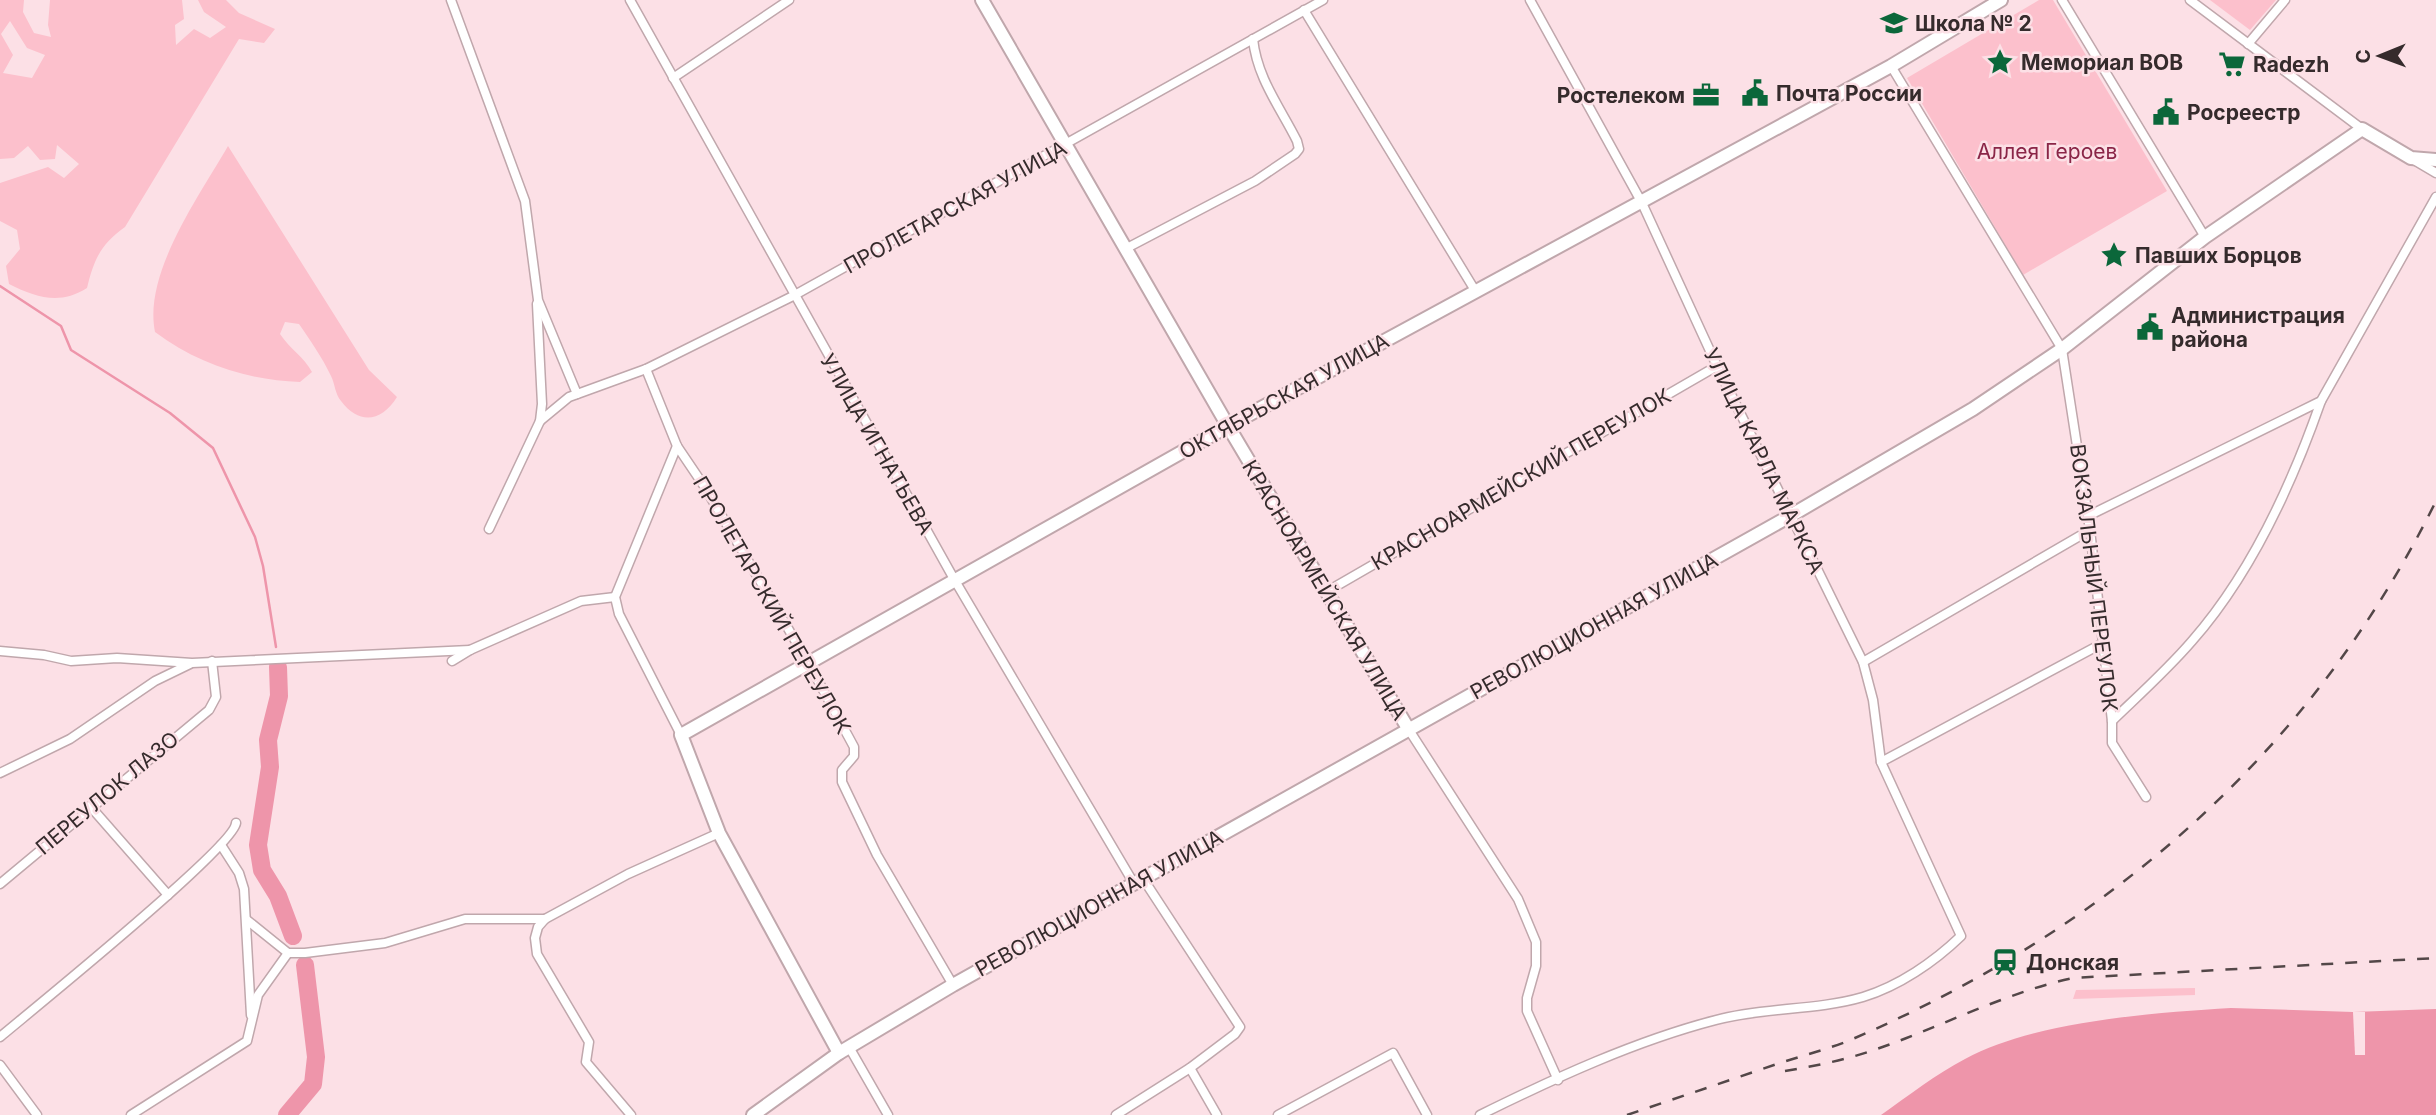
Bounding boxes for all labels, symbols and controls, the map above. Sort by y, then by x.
school or university icon: Школа № 2 [1879,8,1909,38]
place label: Школа № 2 [1915,11,2032,36]
north arrow [2345,21,2415,91]
place icon: Мемориал ВОВ [1985,47,2015,77]
supermarket icon: Radezh [2217,49,2247,79]
text: С [2352,49,2375,64]
place label: Мемориал ВОВ [2021,50,2183,75]
place label: Radezh [2253,52,2329,77]
public building icon: Почта России [1740,78,1770,108]
office icon: Ростелеком [1691,80,1721,110]
place label: Почта России [1776,81,1922,106]
place label: Ростелеком [1557,83,1685,108]
public building icon: Росреестр [2151,97,2181,127]
place label: Росреестр [2187,100,2300,125]
street label: ПРОЛЕТАРСКАЯ УЛИЦА [839,135,1071,279]
park label: Аллея Героев [1977,139,2117,164]
place icon: Павших Борцов [2099,240,2129,270]
place label: Павших Борцов [2135,243,2302,268]
place label: Администрация района [2171,303,2345,352]
public building icon: Администрация района [2135,312,2165,342]
street label: ОКТЯБРЬСКАЯ УЛИЦА [1175,328,1393,464]
street label: УЛИЦА КАРЛА МАРКСА [1698,344,1830,578]
street label: УЛИЦА ИГНАТЬЕВА [815,349,939,539]
street label: КРАСНОАРМЕЙСКИЙ ПЕРЕУЛОК [1366,382,1675,575]
street label: ВОКЗАЛЬНЫЙ ПЕРЕУЛОК [2065,442,2124,713]
street label: КРАСНОАРМЕЙСКАЯ УЛИЦА [1237,455,1414,725]
street label: ПРОЛЕТАРСКИЙ ПЕРЕУЛОК [688,471,857,738]
street label: РЕВОЛЮЦИОННАЯ УЛИЦА [1466,547,1722,705]
street label: ПЕРЕУЛОК ЛАЗО [31,726,183,860]
street label: РЕВОЛЮЦИОННАЯ УЛИЦА [971,824,1227,982]
station icon: Донская [1990,947,2020,977]
place label: Донская [2026,950,2119,975]

